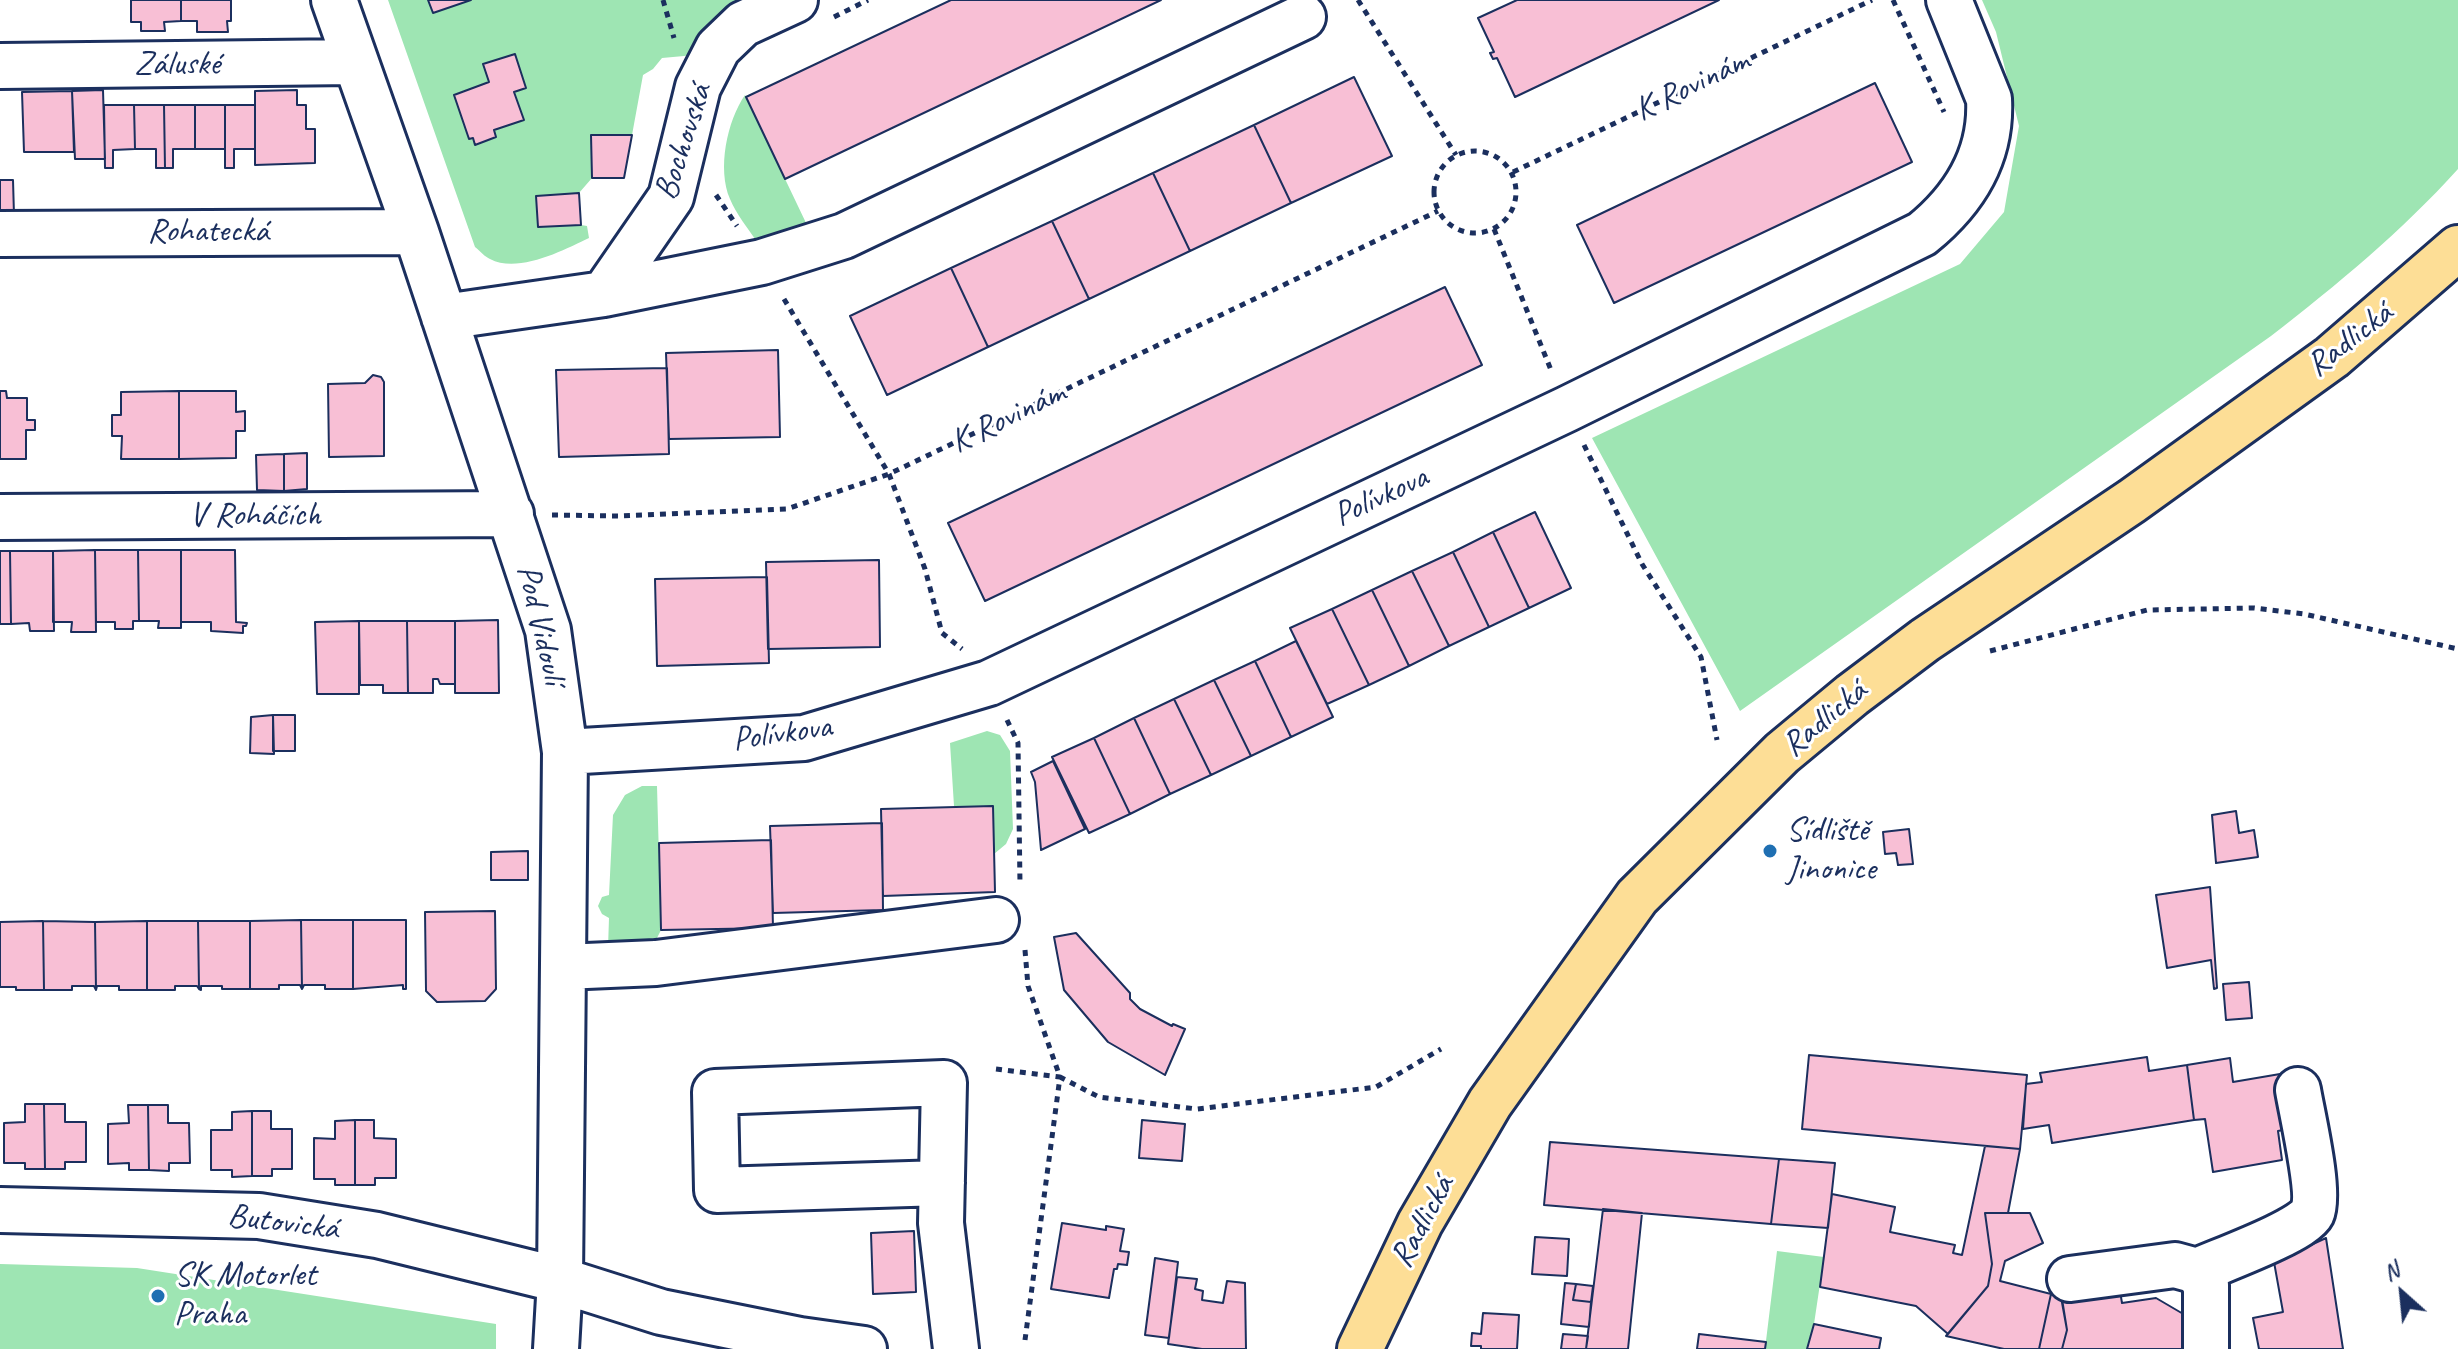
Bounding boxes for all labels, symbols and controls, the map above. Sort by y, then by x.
street label: K Rovinám [1628,41,1756,131]
street label: Záluské [134,45,220,85]
street label: Bochovská [646,79,722,205]
street label: Rohatecká [147,212,269,252]
street label: Radlická [2299,294,2401,386]
street label: K Rovinám [944,373,1072,463]
street label: Polívkova [1327,458,1435,536]
street label: V Roháčích [189,496,321,536]
street label: Pod Vidoulí [506,561,574,689]
street label: Radlická [1774,672,1876,766]
street label: Polívkova [730,707,834,761]
place label: Sídliště Jinonice [1786,811,1876,890]
marker: Sídliště Jinonice [1761,842,1779,860]
street label: Radlická [1382,1169,1464,1275]
street label: Butovická [225,1196,341,1250]
north arrow [2362,1253,2442,1333]
place label: SK Motorlet Praha [174,1256,316,1336]
text: N [2379,1256,2404,1287]
marker: SK Motorlet Praha [149,1287,167,1305]

